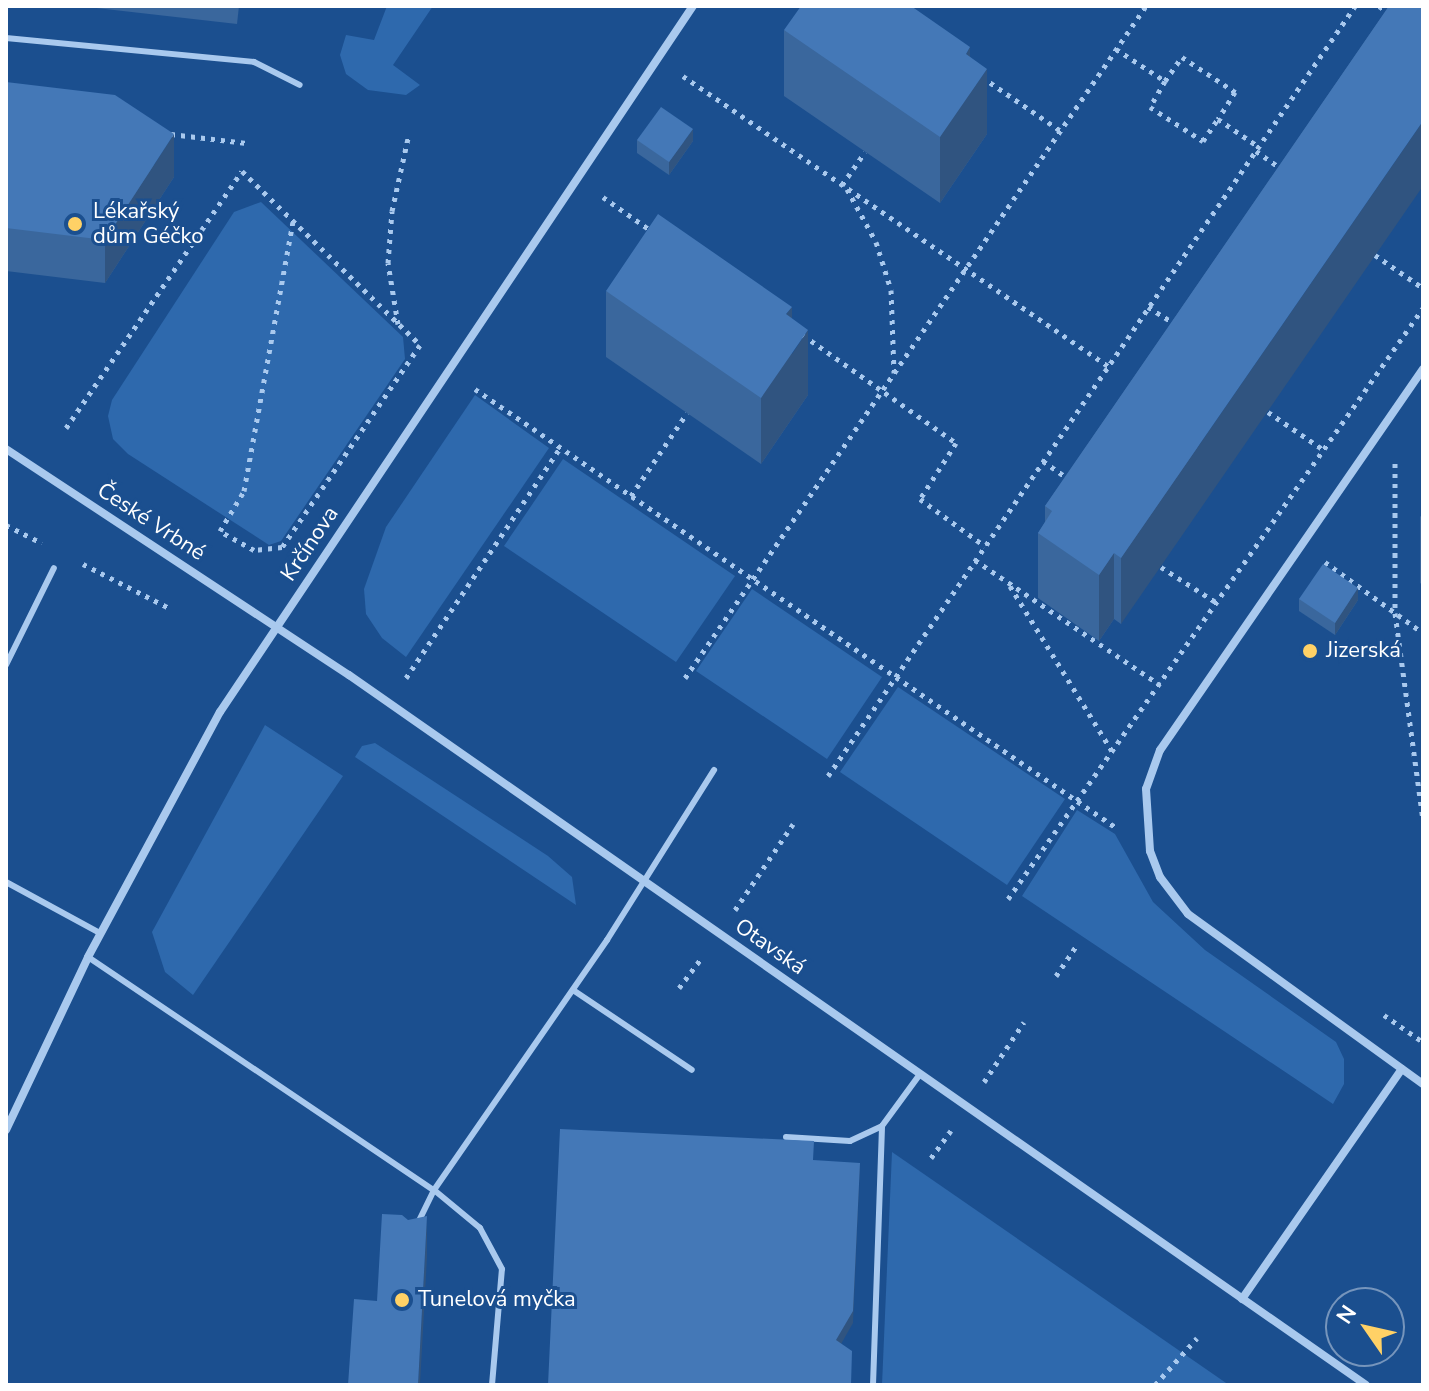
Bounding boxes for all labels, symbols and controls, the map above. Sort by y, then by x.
place label: Lékařský dům Géčko [93,198,203,250]
marker: Lékařský dům Géčko [64,213,86,235]
street label: České Vrbné [92,477,210,567]
street label: Krčínova [276,502,344,586]
place label: Jizerská [1326,638,1401,664]
marker: Jizerská [1301,642,1319,660]
street label: Otavská [730,913,810,981]
place label: Tunelová myčka [418,1287,576,1313]
north arrow [1325,1287,1405,1367]
marker: Tunelová myčka [393,1291,411,1309]
text: N [1330,1299,1364,1330]

